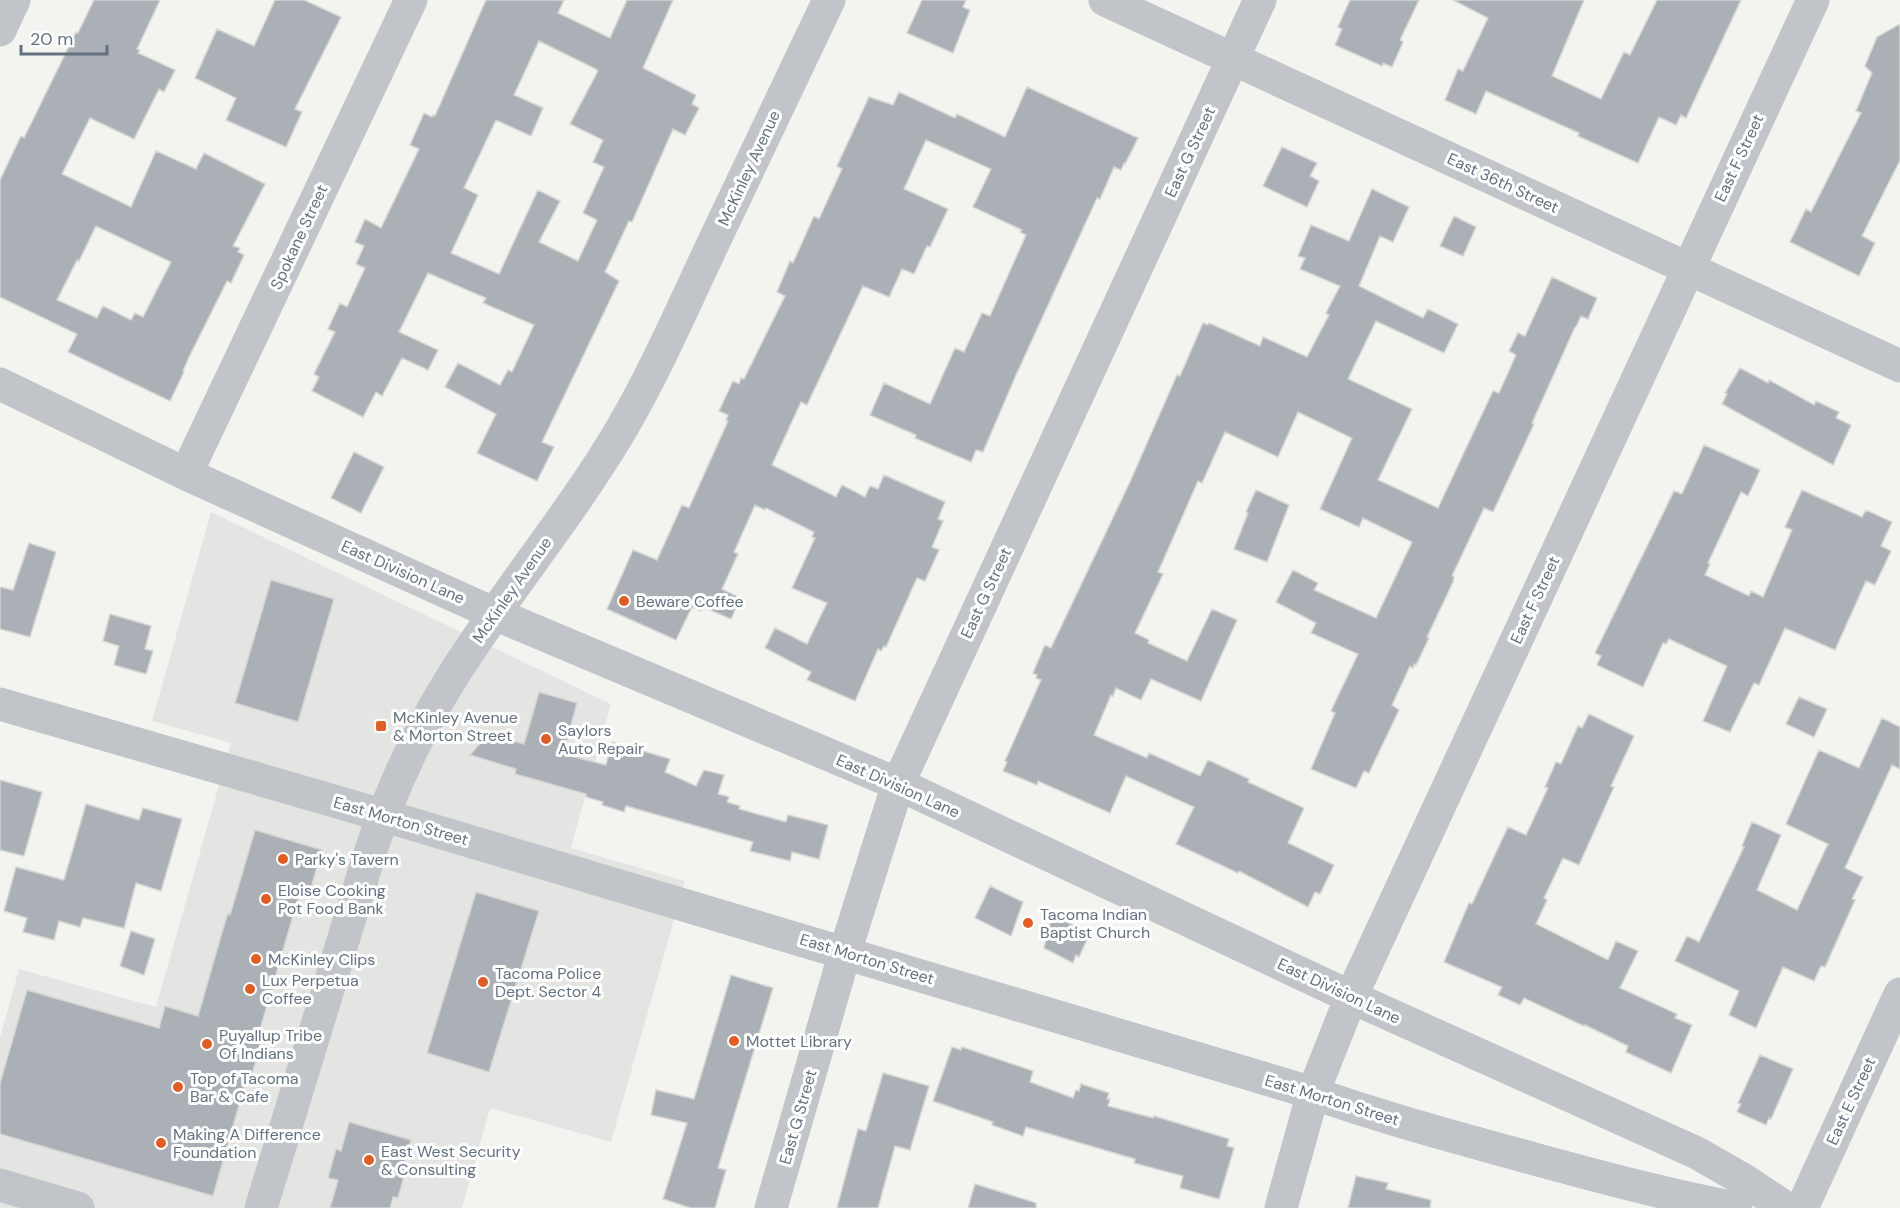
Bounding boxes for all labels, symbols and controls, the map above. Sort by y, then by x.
scale bar [21,18,106,56]
text: 20 m [30,27,73,51]
street label: East G Street [1160,103,1220,201]
street label: McKinley Avenue [713,107,785,229]
street label: East F Street [1710,111,1768,205]
street label: East 36th Street [1444,148,1562,218]
street label: Spokane Street [266,181,332,293]
street label: McKinley Avenue [468,533,556,647]
street label: East Division Lane [338,535,468,609]
street label: East G Street [956,544,1016,642]
street label: East F Street [1506,553,1564,647]
place label: Beware Coffee [636,591,744,612]
marker: Beware Coffee [617,594,631,608]
place label: McKinley Avenue & Morton Street [393,707,518,746]
marker: McKinley Avenue & Morton Street [374,719,388,733]
place label: Saylors Auto Repair [558,720,644,759]
marker: Saylors Auto Repair [539,732,553,746]
street label: East Division Lane [833,749,963,823]
street label: East Morton Street [331,792,471,850]
place label: Parky's Tavern [295,849,399,870]
marker: Parky's Tavern [276,852,290,866]
place label: Eloise Cooking Pot Food Bank [278,880,386,919]
marker: Eloise Cooking Pot Food Bank [259,892,273,906]
place label: Tacoma Indian Baptist Church [1040,904,1150,943]
marker: Tacoma Indian Baptist Church [1021,916,1035,930]
street label: East Morton Street [797,929,937,989]
place label: McKinley Clips [268,949,375,970]
marker: McKinley Clips [249,952,263,966]
street label: East Division Lane [1274,953,1404,1029]
place label: Tacoma Police Dept. Sector 4 [495,963,601,1002]
place label: Lux Perpetua Coffee [262,970,359,1009]
marker: Tacoma Police Dept. Sector 4 [476,975,490,989]
marker: Lux Perpetua Coffee [243,982,257,996]
place label: Puyallup Tribe Of Indians [219,1025,322,1064]
place label: Mottet Library [746,1031,852,1052]
marker: Mottet Library [727,1034,741,1048]
marker: Puyallup Tribe Of Indians [200,1037,214,1051]
street label: East E Street [1821,1054,1881,1148]
street label: East G Street [774,1067,822,1167]
place label: Top of Tacoma Bar & Cafe [190,1068,299,1107]
street label: East Morton Street [1262,1070,1402,1130]
marker: Top of Tacoma Bar & Cafe [171,1080,185,1094]
place label: Making A Difference Foundation [173,1124,321,1163]
marker: Making A Difference Foundation [154,1136,168,1150]
place label: East West Security & Consulting [381,1141,521,1180]
marker: East West Security & Consulting [362,1153,376,1167]

